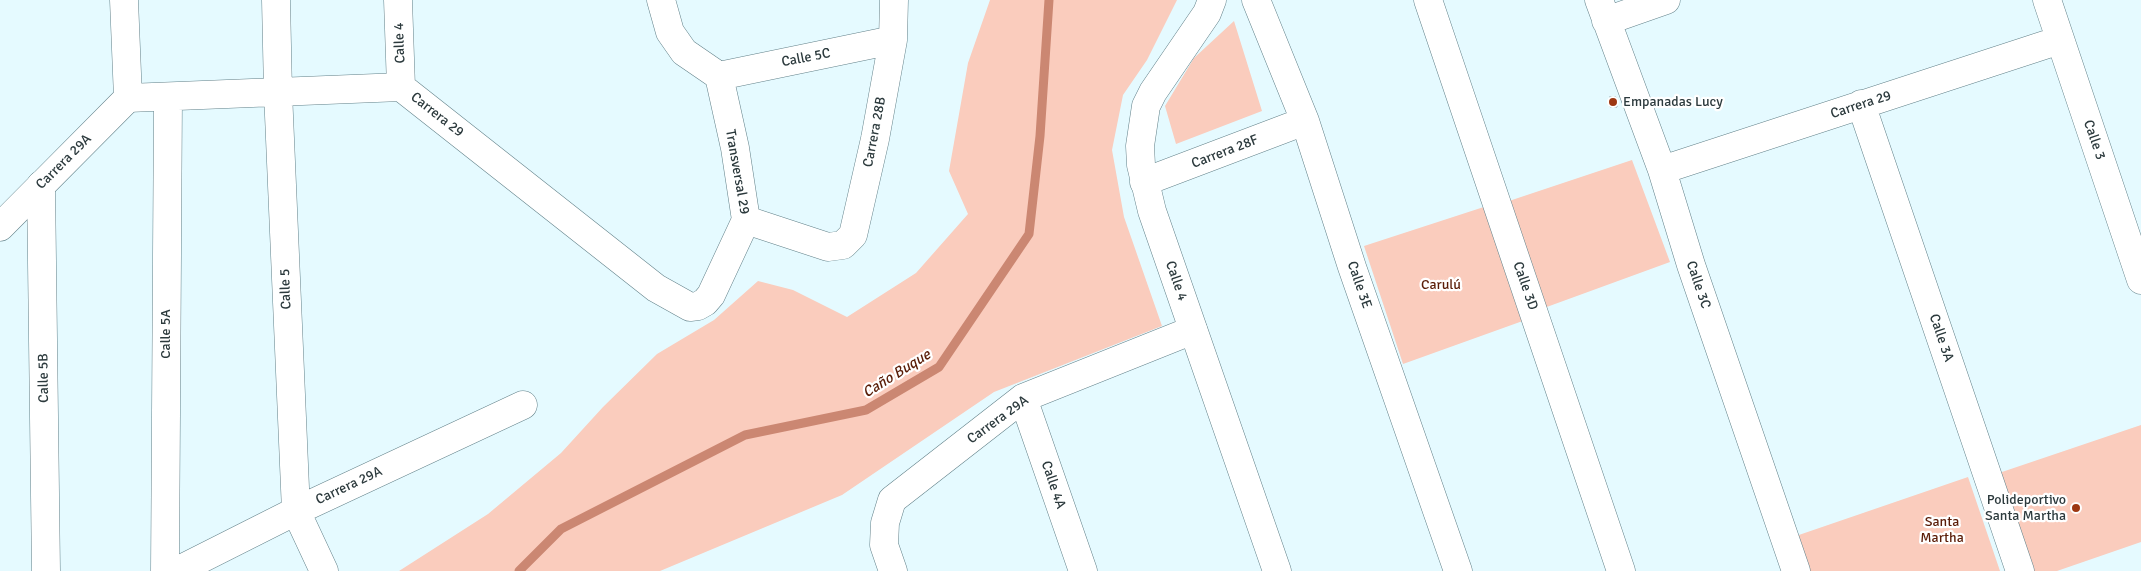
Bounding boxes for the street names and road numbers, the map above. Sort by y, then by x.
street label: Calle 4 [391,22,409,64]
street label: Calle 5C [780,45,832,71]
street label: Carrera 29 [1829,87,1893,123]
street label: Carrera 29 [407,89,467,141]
street label: Carrera 28B [860,95,890,169]
street label: Calle 3 [2079,118,2109,162]
street label: Transversal 29 [721,128,753,216]
street label: Carrera 29A [33,131,95,193]
street label: Carrera 28F [1189,132,1261,172]
street label: Calle 4 [1161,259,1191,303]
street label: Calle 3E [1343,259,1375,311]
street label: Calle 3C [1682,259,1714,311]
street label: Calle 3D [1509,260,1541,312]
street label: Calle 5 [277,268,295,310]
street label: Calle 5A [158,309,174,359]
street label: Calle 3A [1925,312,1957,364]
street label: Calle 5B [35,353,53,403]
street label: Carrera 29A [964,392,1032,448]
street label: Calle 4A [1037,459,1069,511]
street label: Carrera 29A [313,463,385,509]

